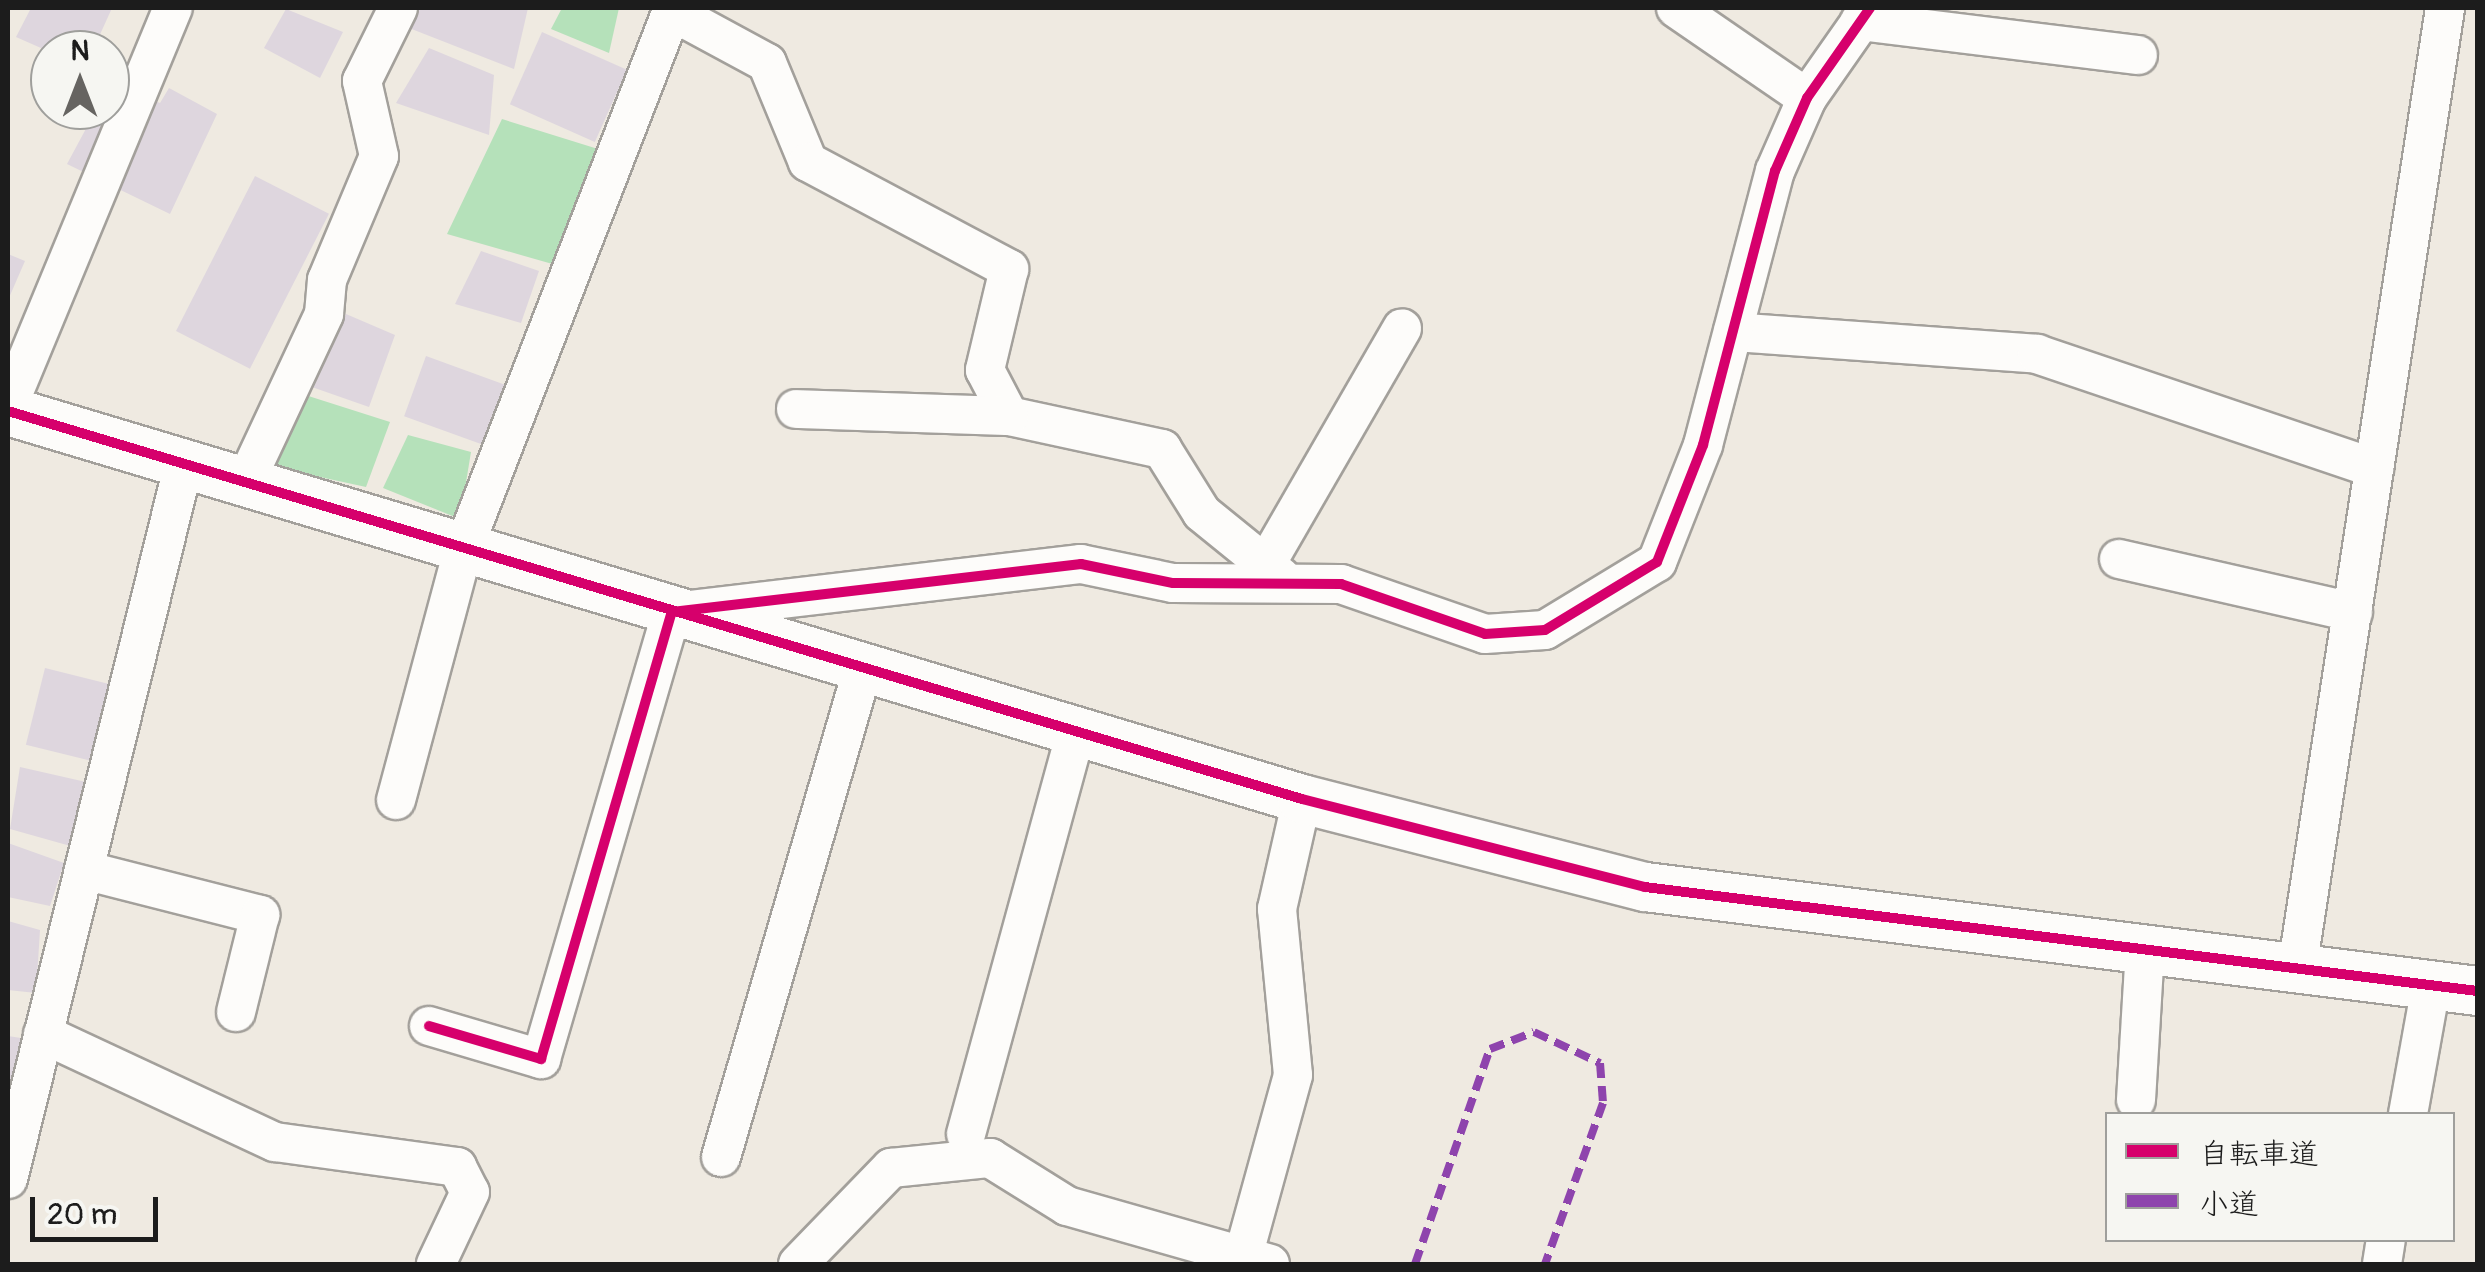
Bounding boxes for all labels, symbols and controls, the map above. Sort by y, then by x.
north arrow [30,30,130,130]
text: N [71,34,89,69]
legend [2105,1112,2455,1242]
text: 自転車道 [2199,1136,2319,1173]
scale bar [35,1177,162,1239]
text: 小道 [2199,1186,2259,1223]
text: 20 m [47,1196,117,1233]

